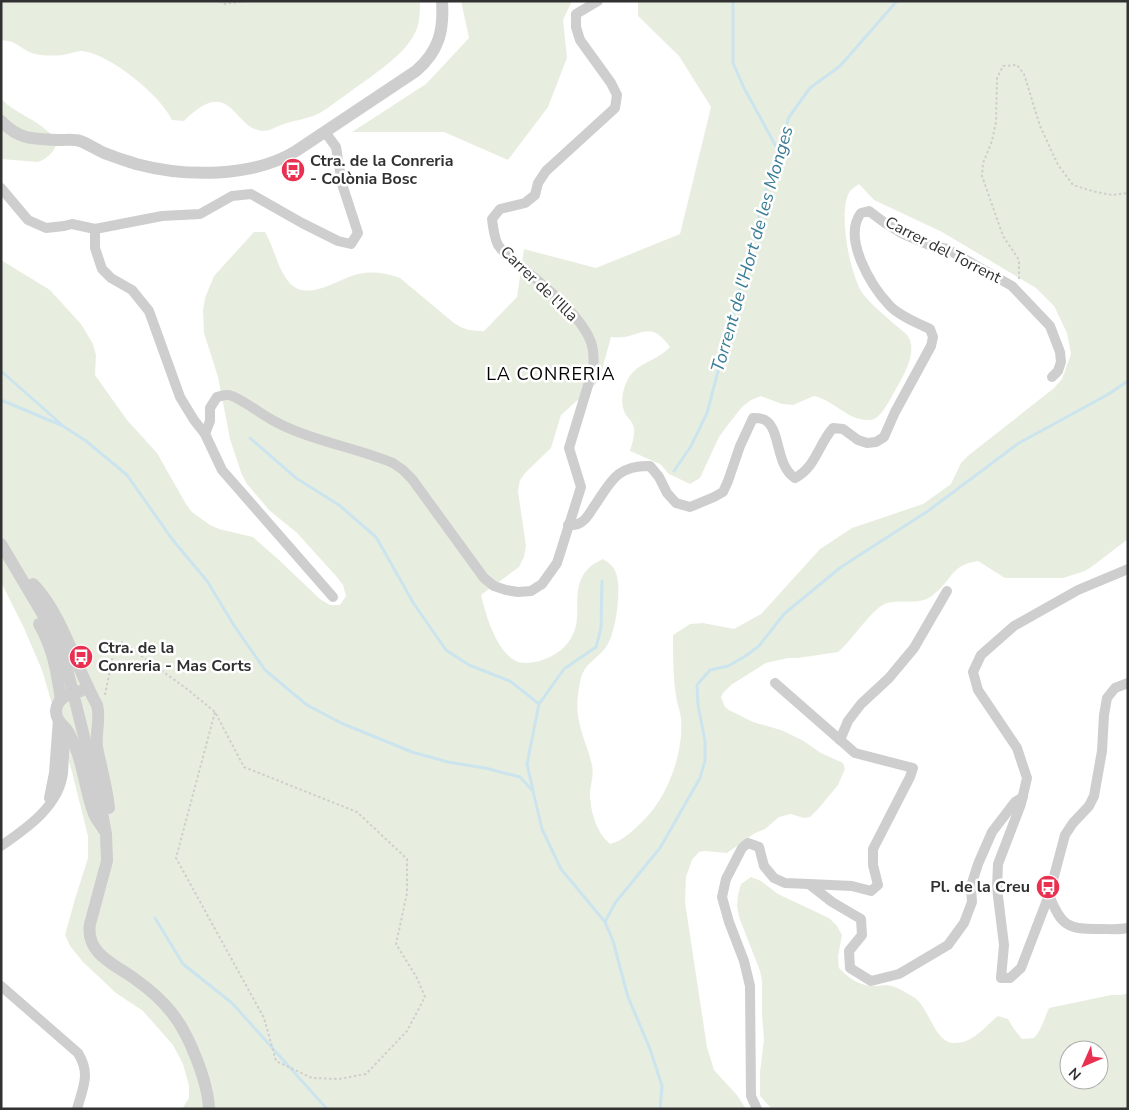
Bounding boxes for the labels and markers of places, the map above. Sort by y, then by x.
place label: Ctra. de la Conreria - Colònia Bosc [310,150,453,190]
bus stop icon: Ctra. de la Conreria - Colònia Bosc [280,157,306,183]
place label: Ctra. de la Conreria - Mas Corts [98,637,252,677]
bus stop icon: Ctra. de la Conreria - Mas Corts [68,644,94,670]
bus stop icon: Pl. de la Creu [1035,874,1061,900]
place label: Pl. de la Creu [930,876,1030,898]

